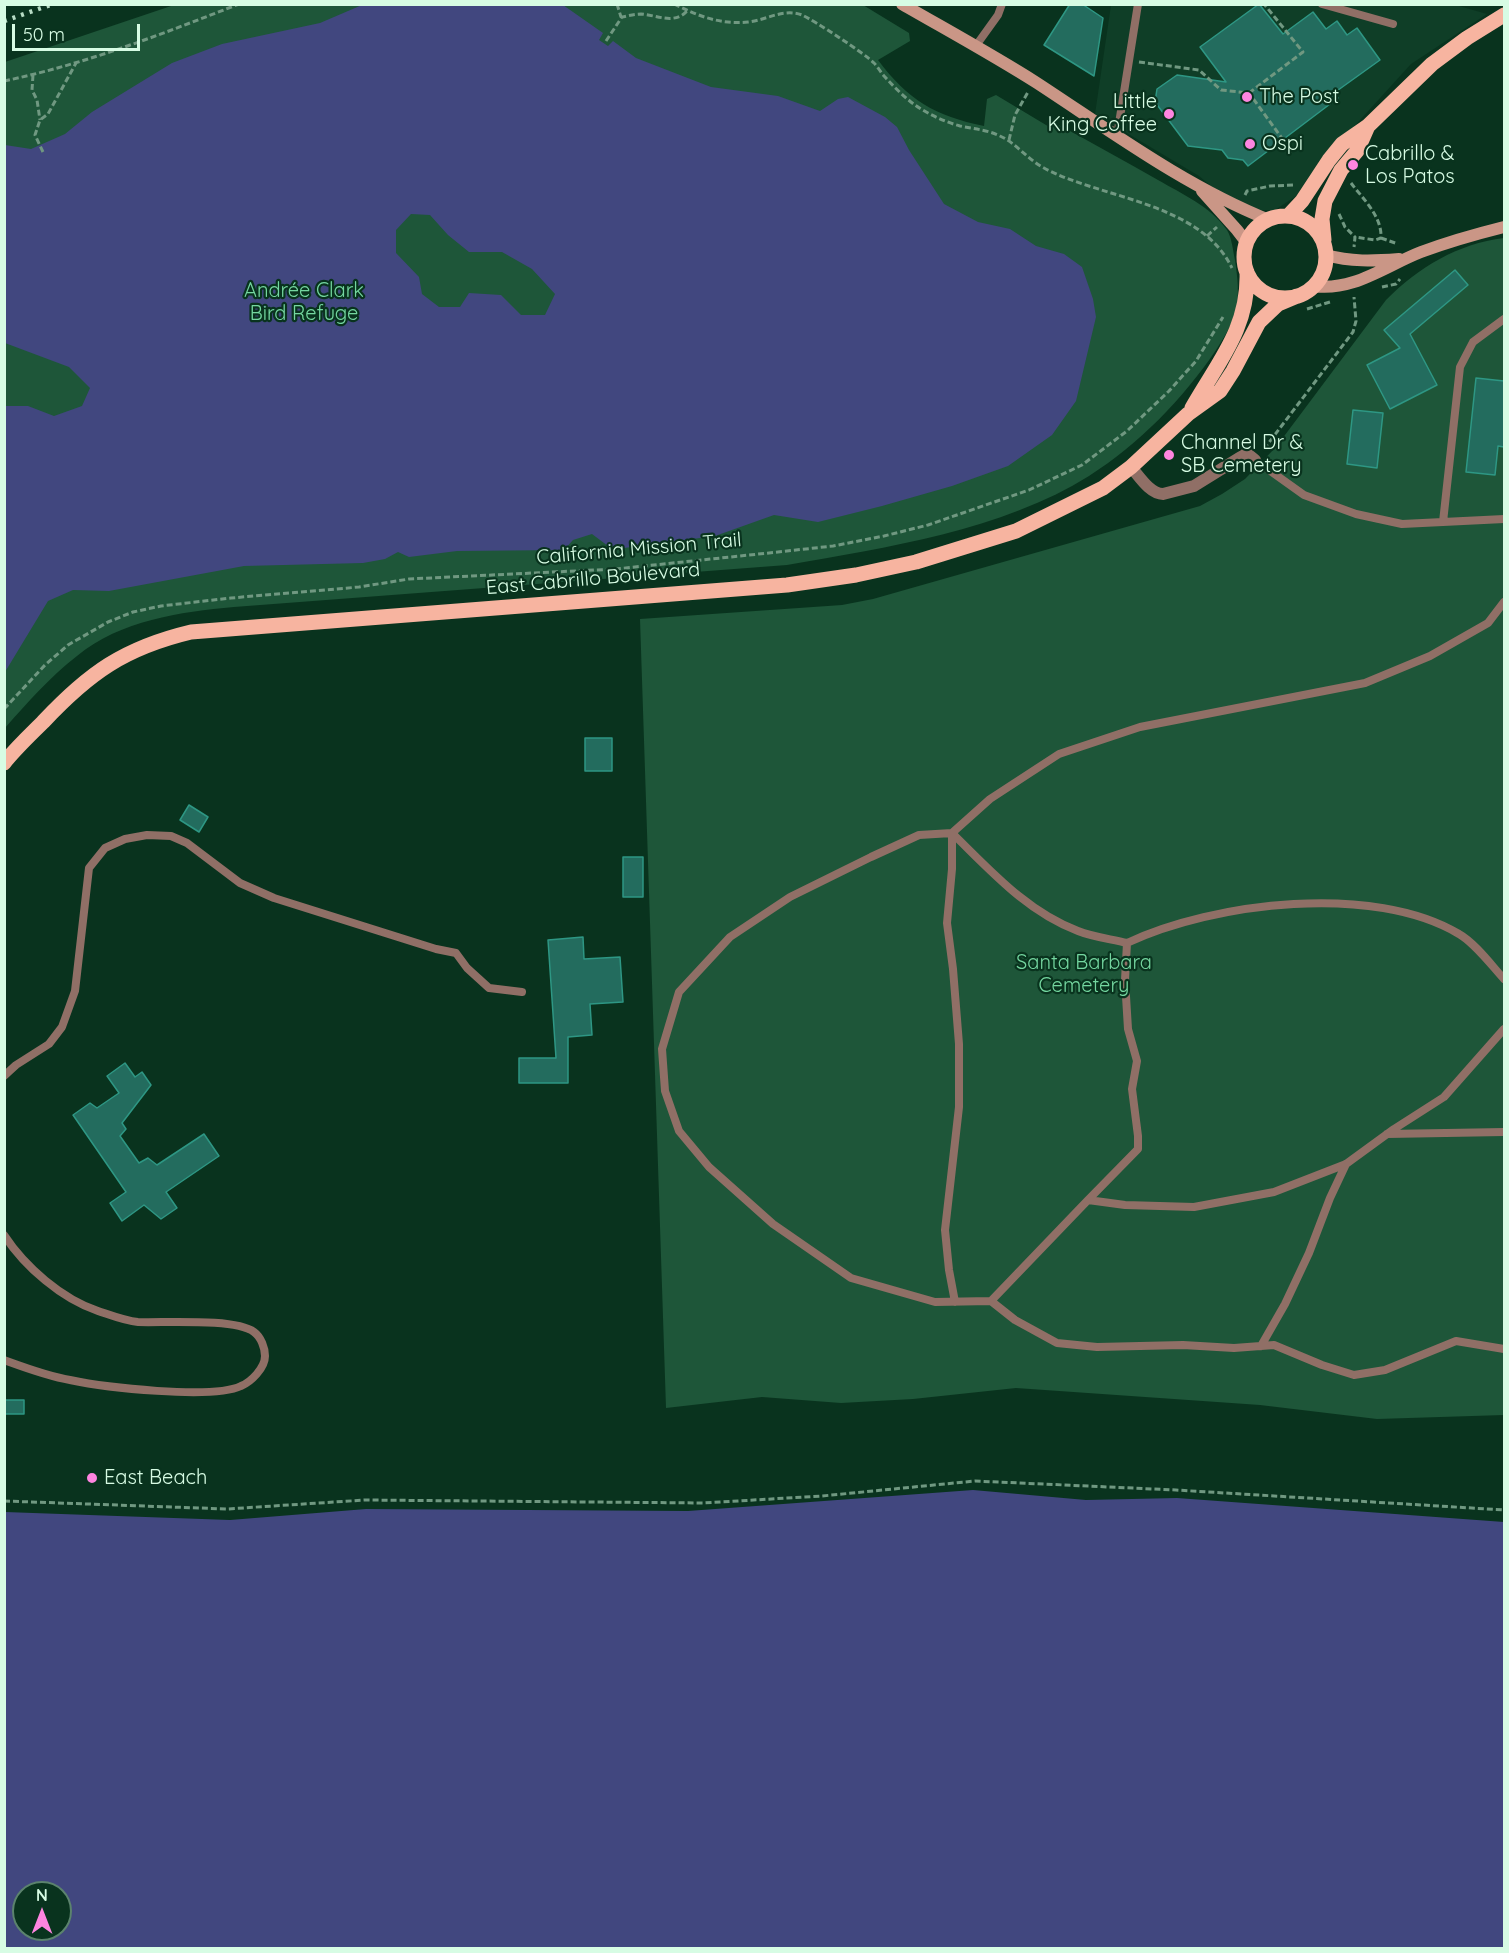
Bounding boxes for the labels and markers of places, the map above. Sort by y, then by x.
place label: The Post [1259,85,1339,109]
place label: Little King Coffee [1048,90,1157,137]
marker: The Post [1240,90,1254,104]
marker: Little King Coffee [1162,107,1176,121]
place label: Ospi [1262,132,1303,156]
marker: Ospi [1243,137,1257,151]
place label: Cabrillo & Los Patos [1365,142,1455,189]
marker: Cabrillo & Los Patos [1346,158,1360,172]
place label: Channel Dr & SB Cemetery [1181,431,1303,478]
marker: Channel Dr & SB Cemetery [1162,448,1176,462]
place label: East Beach [104,1466,207,1490]
marker: East Beach [85,1471,99,1485]

